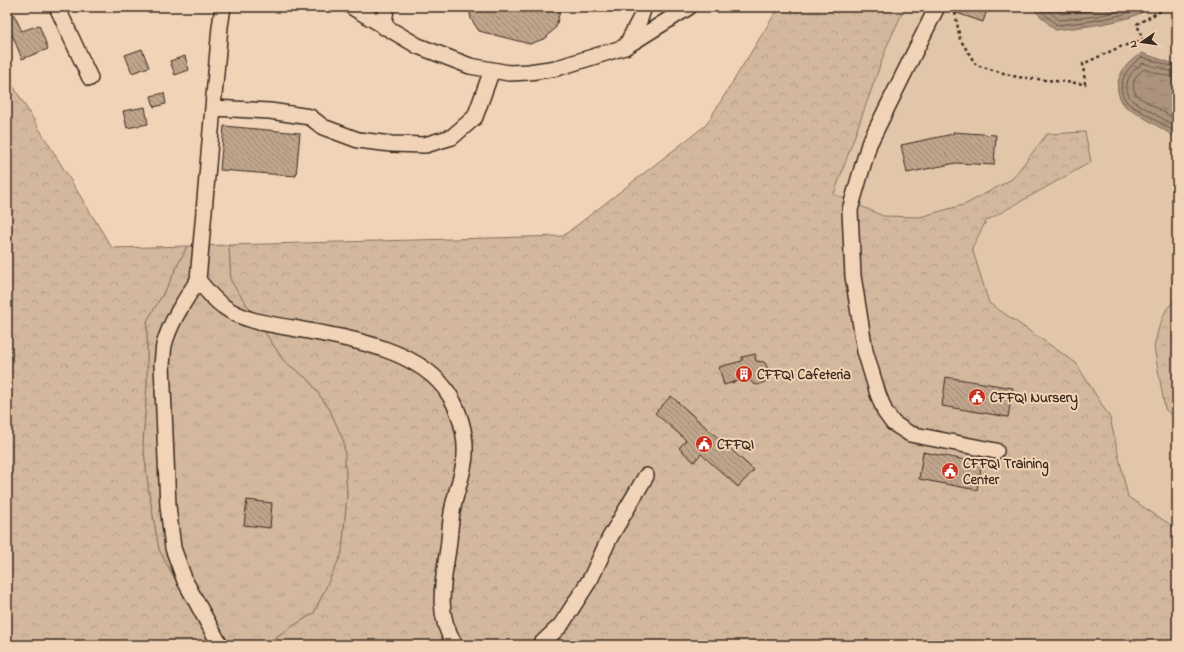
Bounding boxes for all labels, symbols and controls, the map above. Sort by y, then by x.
north arrow [1122,22,1162,62]
text: N [1125,39,1142,49]
building icon: CFFQI Cafeteria [734,364,754,384]
place label: CFFQI Cafeteria [757,365,851,386]
public building icon: CFFQI Nursery [967,387,987,407]
place label: CFFQI Nursery [990,388,1078,411]
public building icon: CFFQI [694,434,714,454]
place label: CFFQI [717,435,754,456]
place label: CFFQI Training Center [963,454,1049,491]
public building icon: CFFQI Training Center [940,461,960,481]

